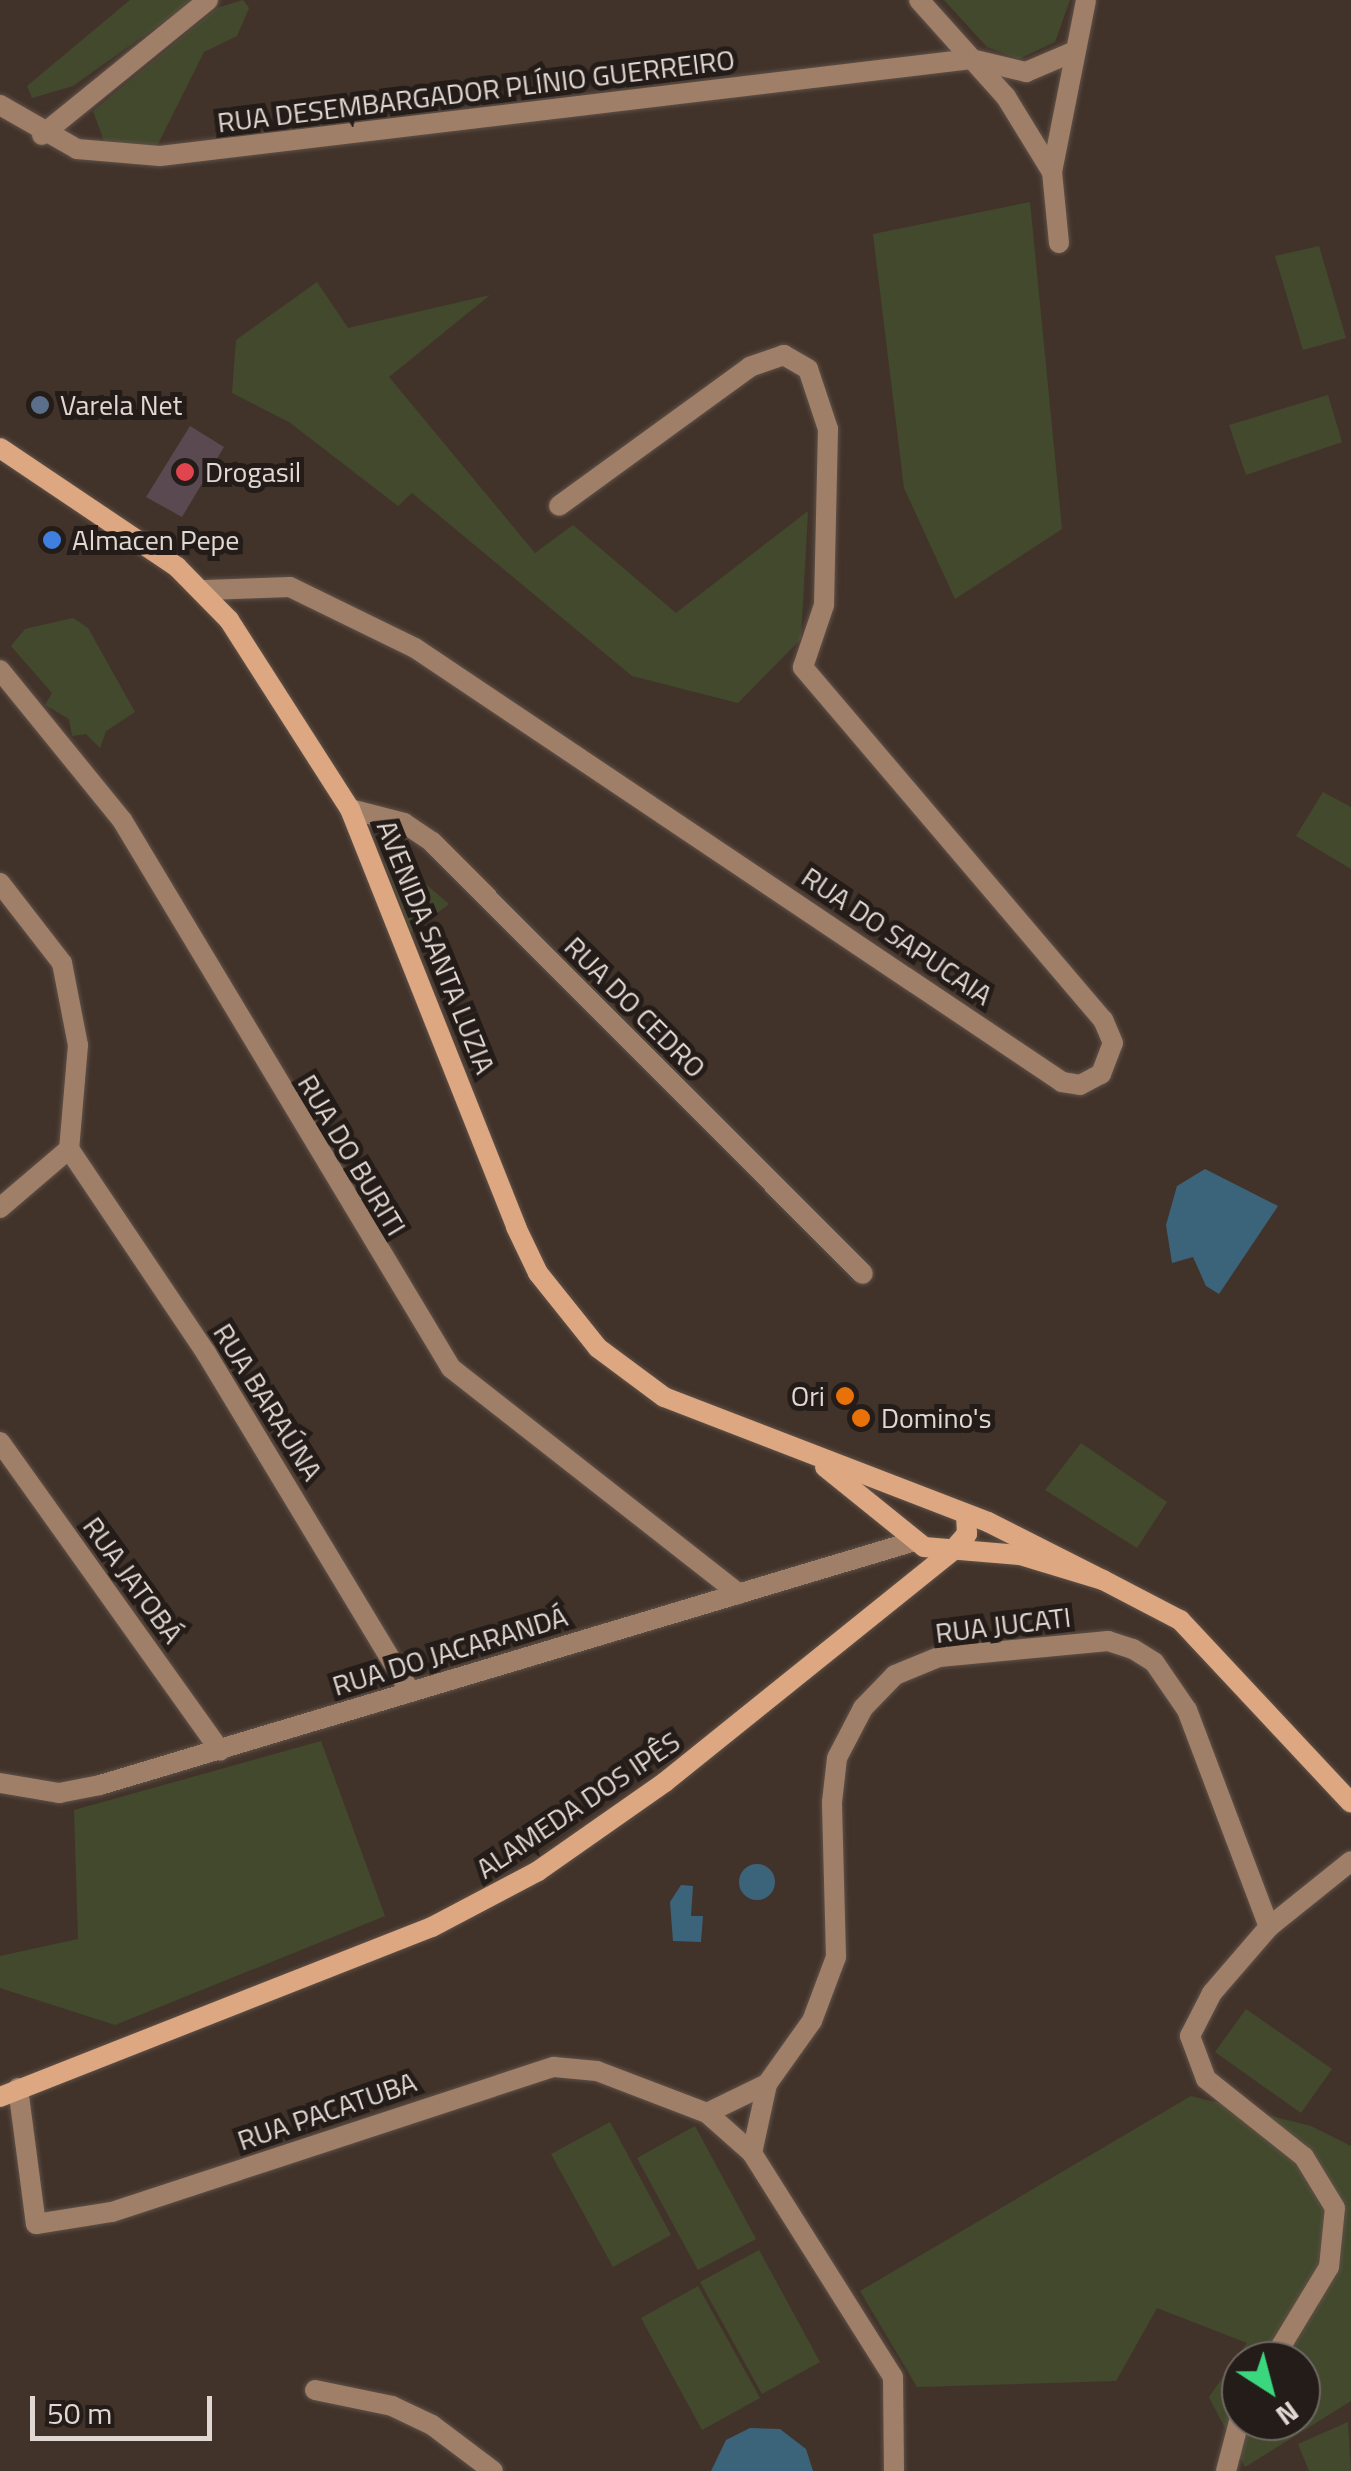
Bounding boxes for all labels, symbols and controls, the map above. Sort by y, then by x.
street label: RUA DESEMBARGADOR PLÍNIO GUERREIRO [215,43,737,139]
place label: Varela Net [60,388,182,422]
marker: Varela Net [29,394,51,416]
place label: Drogasil [205,455,301,489]
marker: Drogasil [174,461,196,483]
place label: Almacen Pepe [72,523,239,557]
marker: Almacen Pepe [41,529,63,551]
street label: AVENIDA SANTA LUZIA [370,815,502,1079]
street label: RUA DO SAPUCAIA [795,860,999,1012]
street label: RUA DO CEDRO [558,930,712,1084]
street label: RUA DO BURITI [291,1068,413,1242]
street label: RUA BARAÚNA [206,1317,330,1487]
place label: Ori [791,1379,825,1413]
marker: Ori [834,1385,856,1407]
place label: Domino's [881,1401,991,1435]
marker: Domino's [850,1407,872,1429]
street label: RUA JATOBÁ [76,1510,190,1650]
street label: RUA DO JACARANDÁ [328,1599,572,1703]
street label: RUA JUCATI [933,1600,1073,1650]
street label: ALAMEDA DOS IPÊS [470,1724,686,1886]
street label: RUA PACATUBA [233,2065,421,2157]
north arrow [1221,2341,1321,2441]
scale bar [35,2376,218,2438]
text: 50 m [47,2390,112,2436]
text: N [1267,2391,1308,2437]

